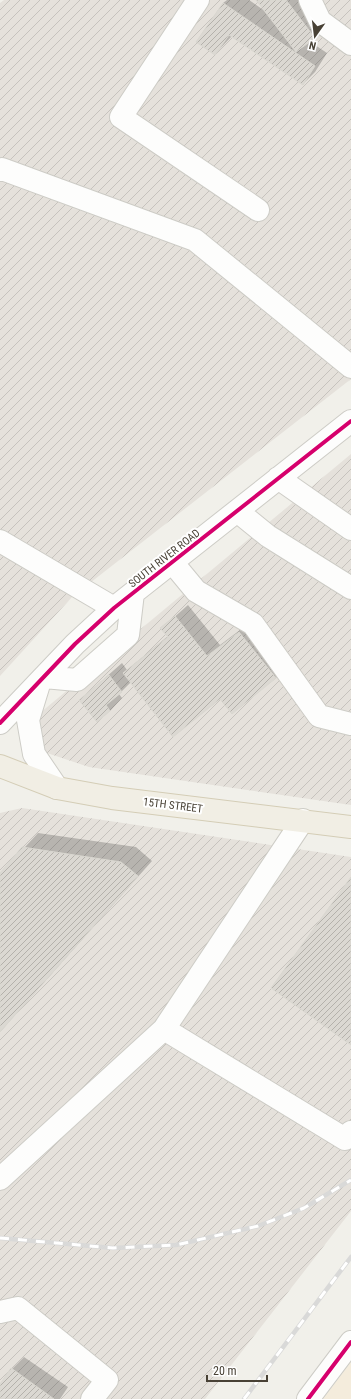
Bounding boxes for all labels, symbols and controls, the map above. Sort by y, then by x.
north arrow [295,16,335,56]
text: N [308,38,318,52]
street label: SOUTH RIVER ROAD [126,526,203,590]
street label: 15TH STREET [142,795,204,816]
scale bar [207,1357,267,1383]
text: 20 m [213,1364,237,1378]

